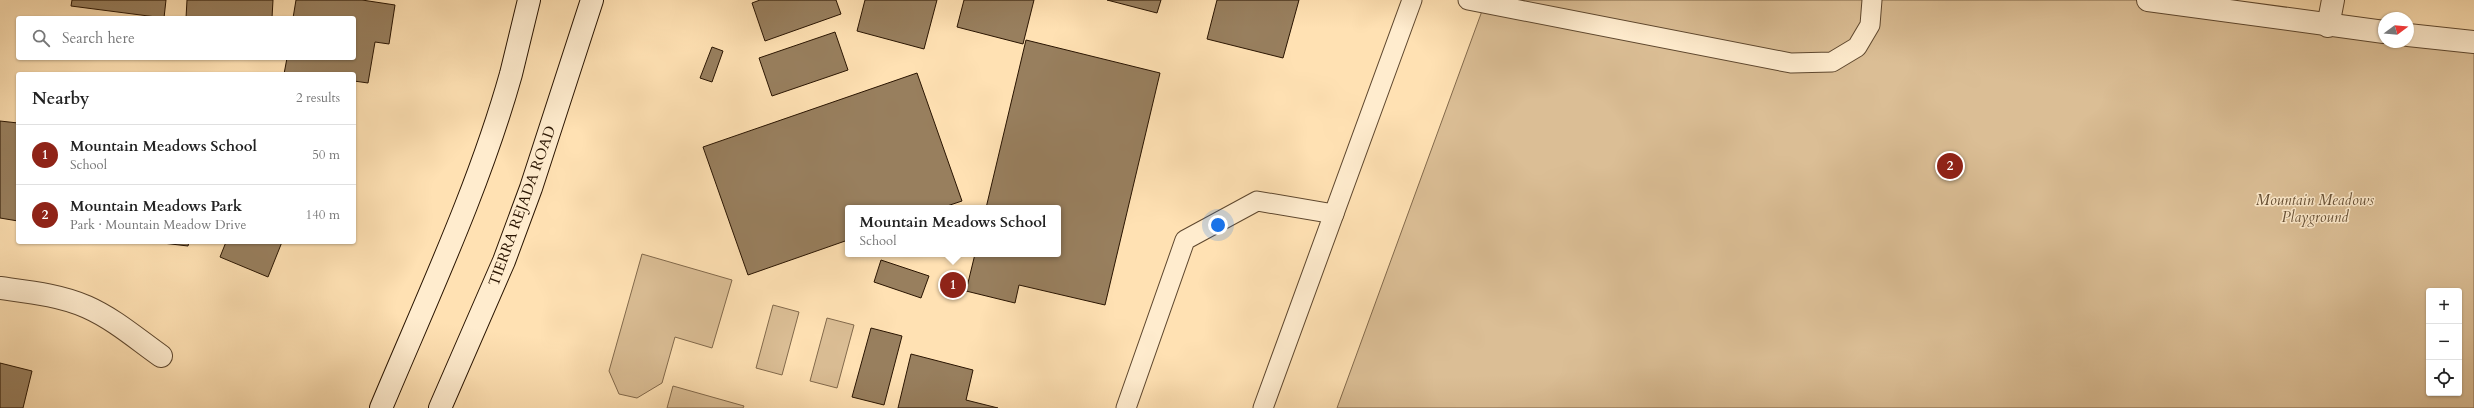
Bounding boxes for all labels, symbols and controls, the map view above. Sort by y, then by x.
north arrow [2378,12,2414,48]
search box [16,16,356,60]
icon: search [30,27,52,49]
text: Search here [62,28,135,48]
text: Nearby [32,87,89,110]
text: 2 results [296,89,340,107]
street label: TIERRA REJADA ROAD [484,123,560,289]
text: Mountain Meadows School [70,136,257,156]
text: 1 [42,146,48,164]
text: 50 m [312,146,340,164]
pin: 2 [1937,151,1963,181]
text: School [70,156,107,174]
park label: Mountain Meadows Playground [2256,190,2374,227]
text: Mountain Meadows Park [70,196,242,216]
popup [845,205,1061,257]
text: 2 [42,206,48,224]
text: 140 m [306,206,340,224]
text: Mountain Meadows School [860,212,1046,232]
your location [1208,215,1228,235]
text: Park · Mountain Meadow Drive [70,216,246,234]
text: School [860,232,896,250]
pin: 1 [940,270,966,300]
map controls [2426,288,2462,396]
button: + [2426,288,2462,324]
button: − [2426,324,2462,360]
button: locate [2426,360,2462,396]

